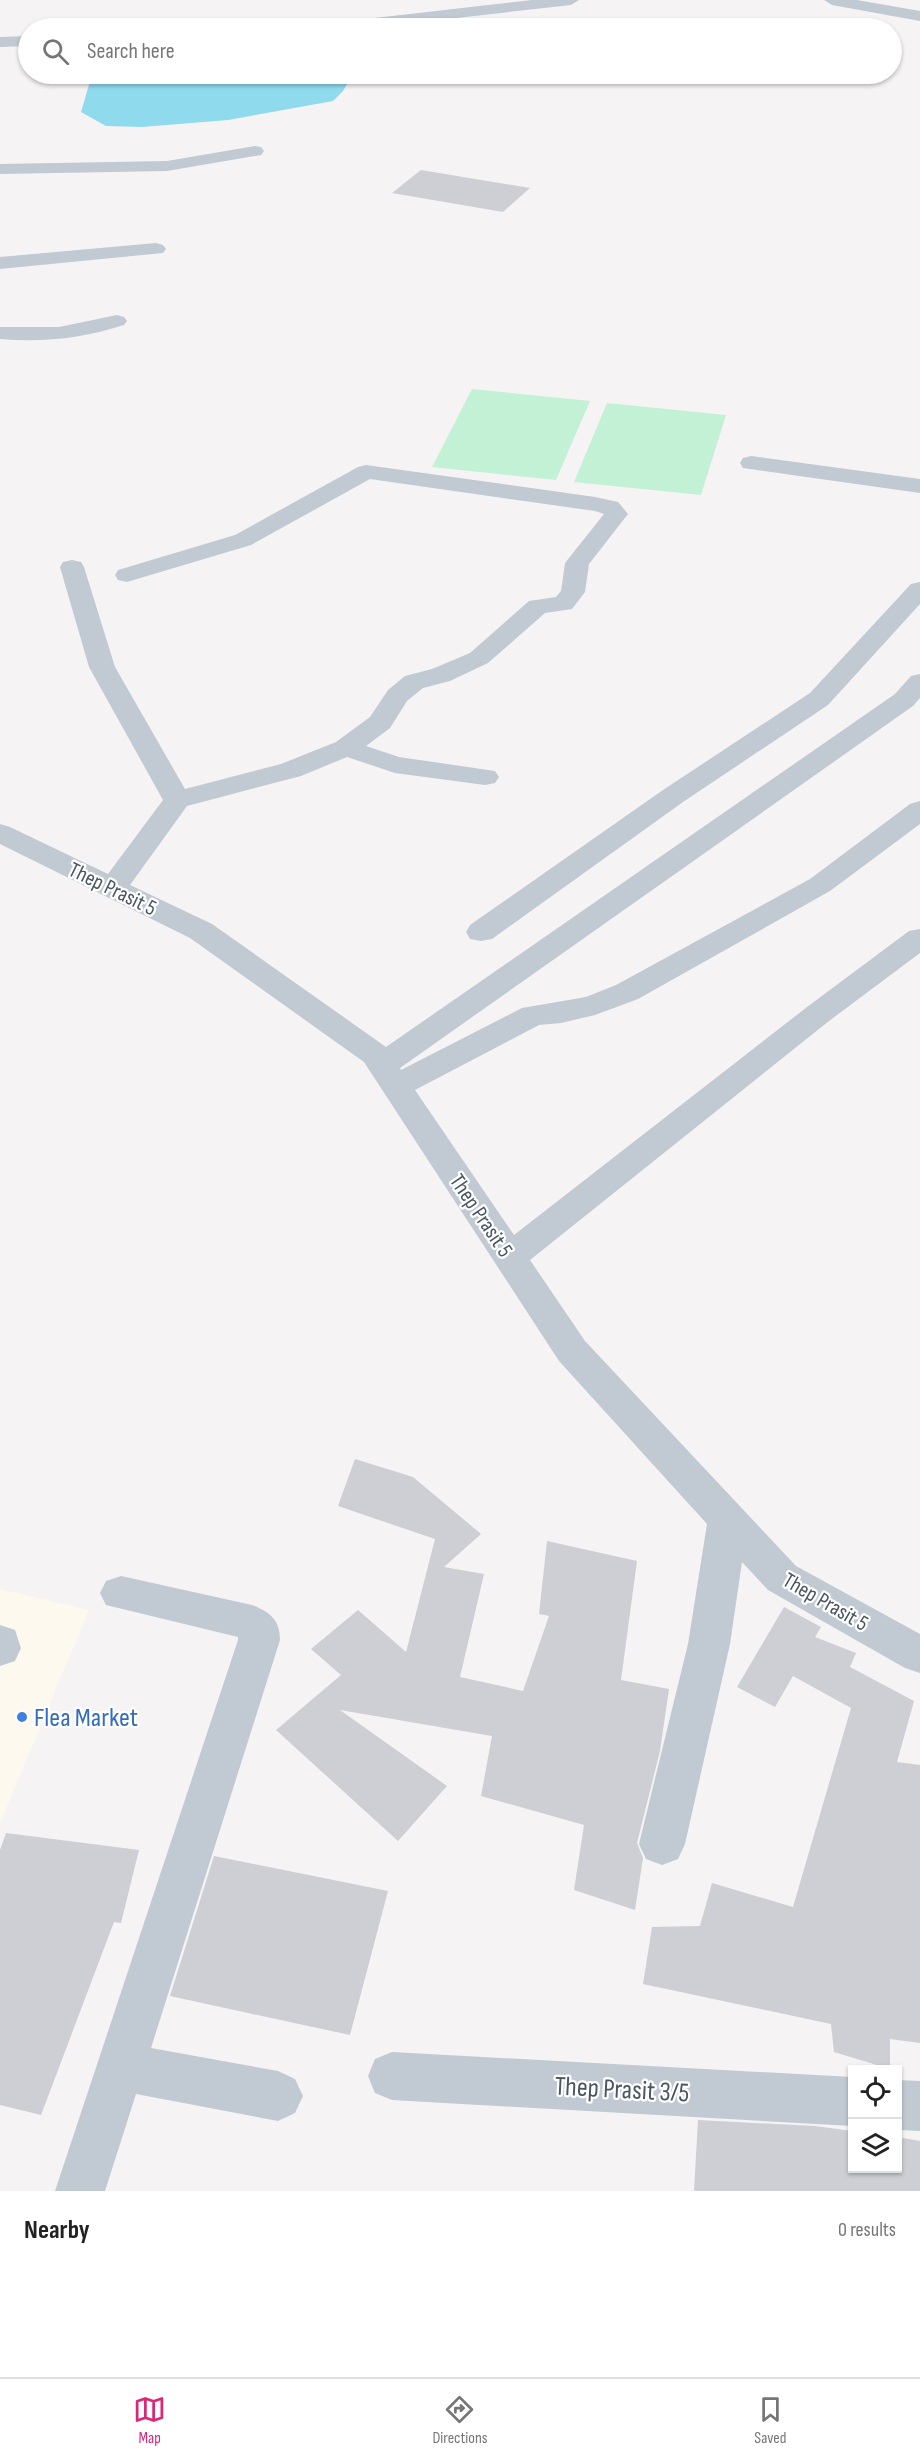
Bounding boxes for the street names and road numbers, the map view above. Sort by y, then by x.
street label: Thep Prasit 5 [64,857,161,922]
street label: Thep Prasit 5 [443,1169,518,1263]
street label: Thep Prasit 5 [778,1567,873,1638]
street label: Thep Prasit 3/5 [554,2070,690,2110]

